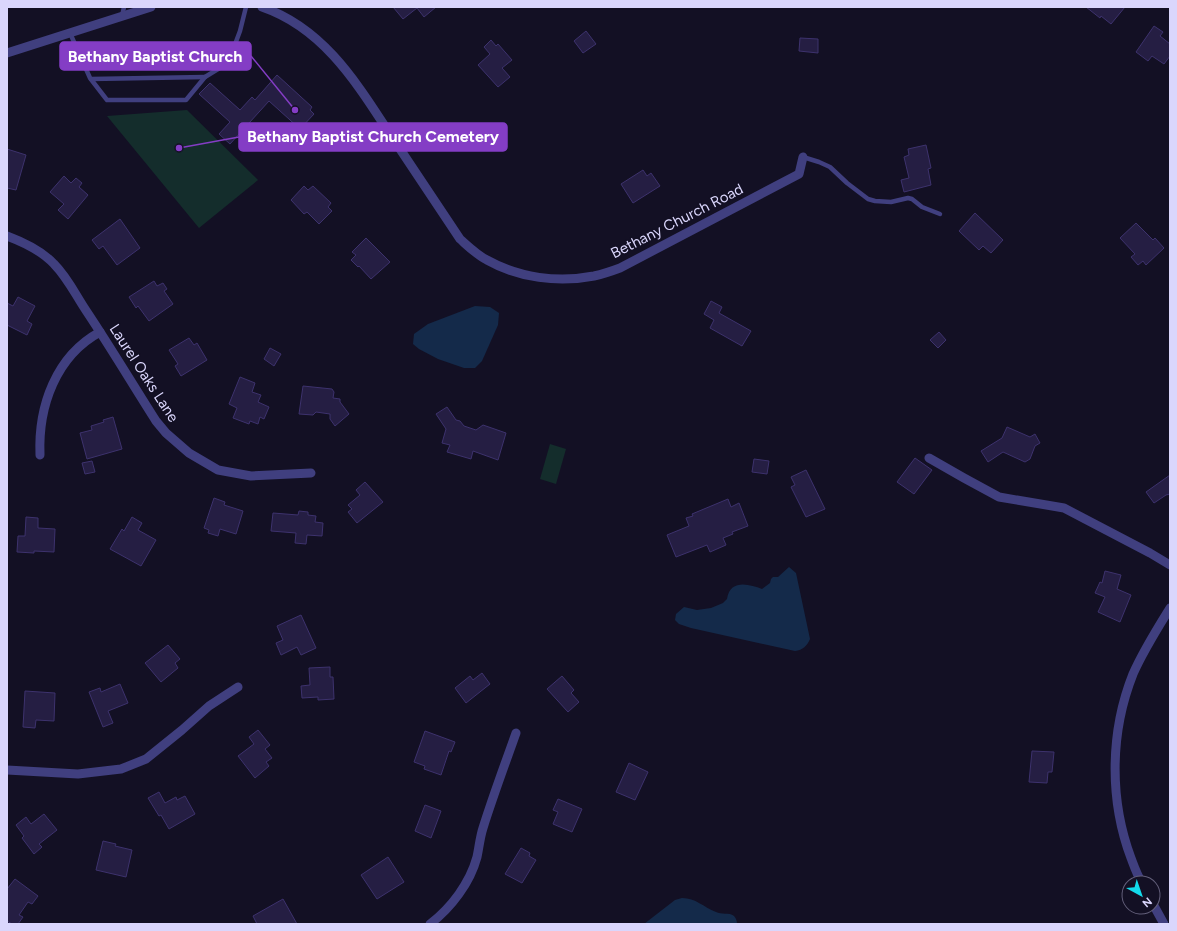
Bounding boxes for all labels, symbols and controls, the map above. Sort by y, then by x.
callout: Bethany Baptist Church [60,42,251,70]
text: Bethany Baptist Church [68,47,242,66]
callout: Bethany Baptist Church Cemetery [239,123,507,151]
text: Bethany Baptist Church Cemetery [247,127,500,146]
street label: Bethany Church Road [608,180,746,262]
street label: Laurel Oaks Lane [106,321,182,425]
north arrow [1121,875,1161,915]
text: N [1140,895,1155,910]

